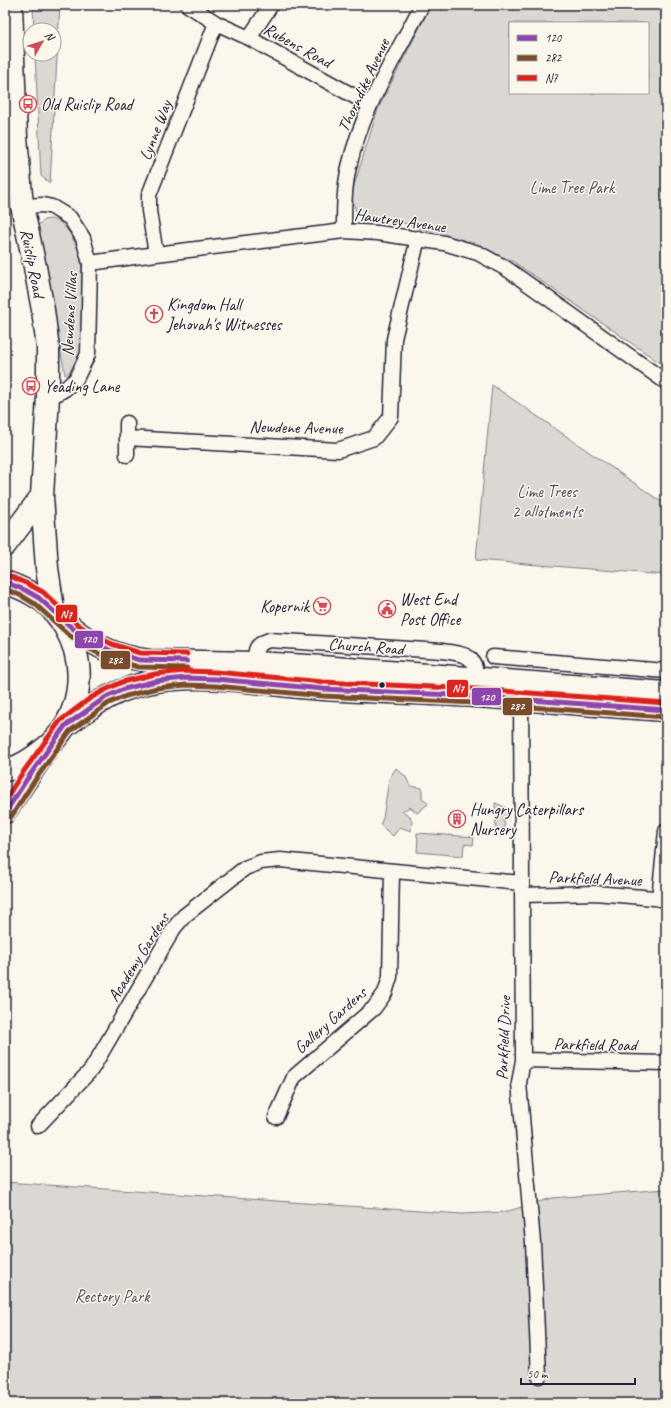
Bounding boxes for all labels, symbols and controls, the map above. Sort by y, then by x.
street label: Rubens Road [260,18,337,74]
north arrow [22,22,62,62]
legend [509,22,649,94]
text: N [42,29,59,44]
text: 120 [545,30,563,46]
street label: Thorndike Avenue [333,34,395,135]
text: 282 [545,50,563,66]
text: N7 [545,70,558,86]
bus stop icon: Old Ruislip Road [18,94,38,114]
place label: Old Ruislip Road [41,94,135,115]
street label: Lynne Way [134,96,177,163]
park label: Lime Tree Park [530,177,616,198]
street label: Hawtrey Avenue [353,204,448,237]
street label: Ruislip Road [16,227,50,301]
street label: Newdene Villas [57,269,82,357]
place label: Kingdom Hall Jehovah's Witnesses [166,294,284,335]
church icon: Kingdom Hall Jehovah's Witnesses [144,304,164,324]
bus stop icon: Yeading Lane [21,376,41,396]
place label: Yeading Lane [44,376,121,397]
street label: Newdene Avenue [249,416,344,439]
park label: Lime Trees 2 allotments [512,481,585,522]
place label: West End Post Office [400,589,462,630]
place label: Kopernik [260,596,311,617]
supermarket icon: Kopernik [312,596,332,616]
public building icon: West End Post Office [377,599,397,619]
line badge: N7 [55,604,78,623]
text: N7 [60,607,73,621]
line badge: 120 [74,630,104,649]
text: 120 [82,632,97,646]
street label: Church Road [328,633,408,660]
line badge: 282 [100,650,131,670]
text: 282 [108,653,123,667]
line badge: N7 [446,679,469,698]
unlabelled marker [377,680,387,690]
text: N7 [452,681,465,695]
line badge: 120 [471,687,502,706]
text: 120 [480,690,495,704]
line badge: 282 [502,697,533,716]
text: 282 [510,699,525,713]
place label: Hungry Caterpillars Nursery [470,799,584,840]
building icon: Hungry Caterpillars Nursery [447,809,467,829]
street label: Parkfield Avenue [548,866,643,891]
street label: Academy Gardens [103,908,175,1006]
street label: Gallery Gardens [290,982,372,1058]
street label: Parkfield Drive [492,994,516,1080]
street label: Parkfield Road [553,1033,640,1056]
park label: Rectory Park [75,1286,151,1307]
scale bar [521,1360,635,1386]
text: 50 m [527,1366,549,1382]

